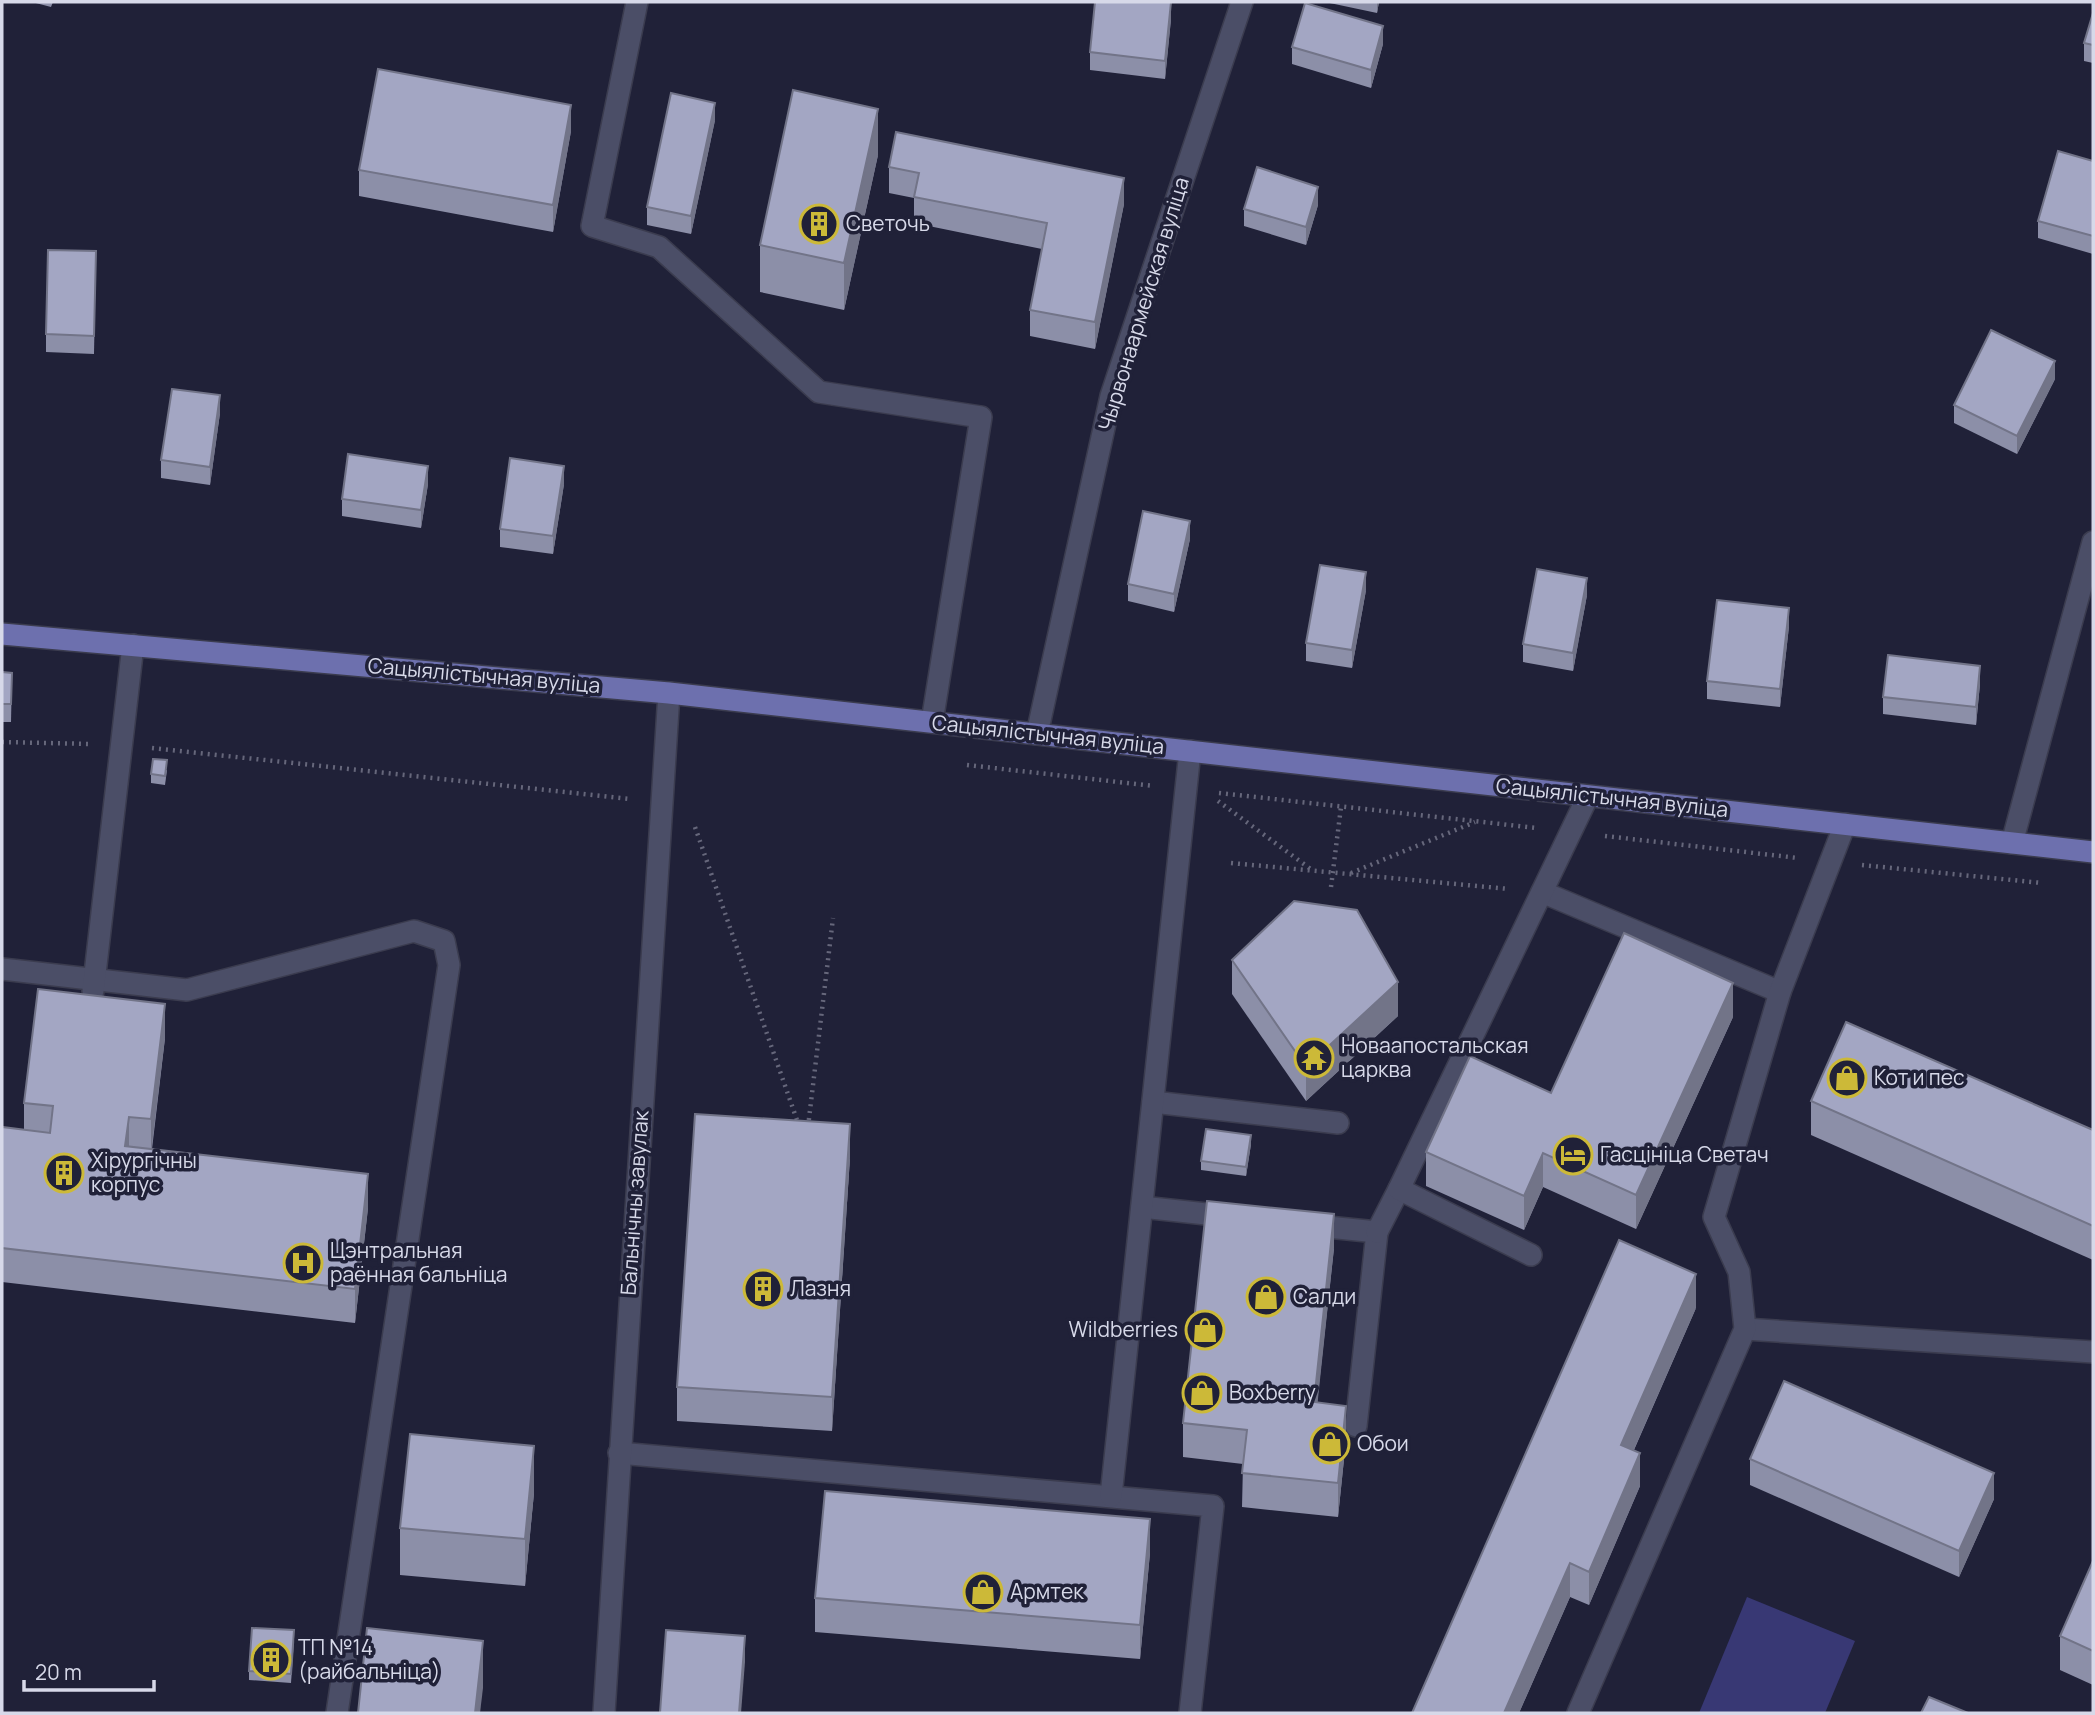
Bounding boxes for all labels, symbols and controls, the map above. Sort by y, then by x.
street label: Чырвонаармейская вуліца [1091,174,1195,434]
building icon: Светочь [798,203,840,245]
place label: Светочь [846,209,930,237]
street label: Сацыялістычная вуліца [367,651,601,699]
street label: Сацыялістычная вуліца [931,708,1166,760]
street label: Сацыялістычная вуліца [1495,771,1730,823]
place label: Новаапостальская царква [1341,1031,1529,1083]
temple icon: Новаапостальская царква [1293,1037,1335,1079]
shop icon: Кот и пес [1826,1057,1868,1099]
place label: Кот и пес [1874,1063,1965,1091]
street label: Бальнічны завулак [614,1109,654,1296]
hotel icon: Гасцініца Светач [1552,1134,1594,1176]
place label: Гасцініца Светач [1600,1140,1769,1168]
place label: Хірургічны корпус [91,1146,197,1198]
building icon: Хірургічны корпус [43,1152,85,1194]
place label: Цэнтральная раённая бальніца [330,1236,508,1288]
hospital icon: Цэнтральная раённая бальніца [282,1242,324,1284]
building icon: Лазня [742,1268,784,1310]
place label: Лазня [790,1274,851,1302]
shop icon: Салди [1245,1276,1287,1318]
place label: Салди [1293,1282,1356,1310]
shop icon: Wildberries [1184,1309,1226,1351]
place label: Wildberries [1068,1315,1178,1343]
shop icon: Boxberry [1181,1372,1223,1414]
place label: Boxberry [1229,1378,1316,1406]
shop icon: Обои [1309,1423,1351,1465]
place label: Обои [1357,1429,1409,1457]
shop icon: Армтек [962,1571,1004,1613]
place label: Армтек [1010,1577,1084,1605]
place label: ТП №14 (райбальніца) [298,1633,440,1685]
building icon: ТП №14 (райбальніца) [250,1639,292,1681]
scale bar [24,1648,154,1692]
text: 20 m [35,1658,82,1686]

